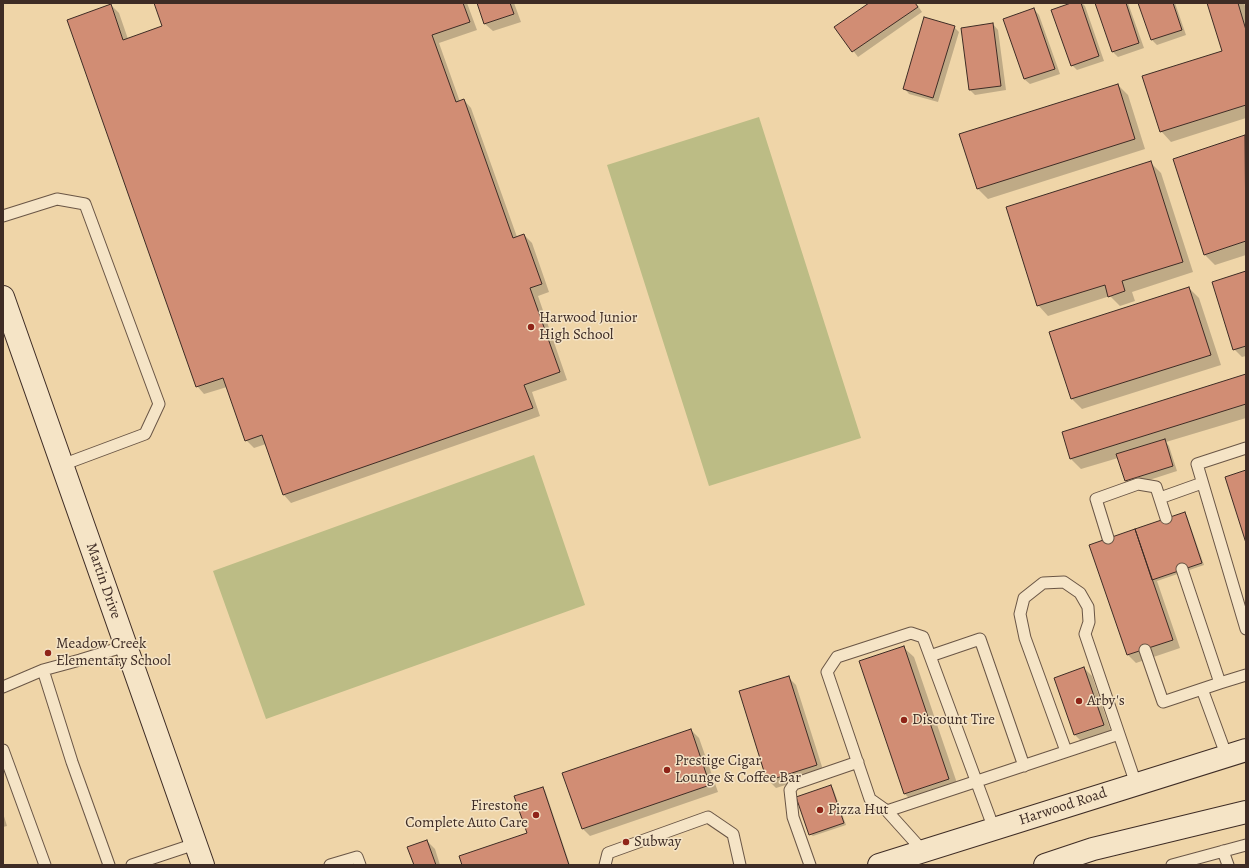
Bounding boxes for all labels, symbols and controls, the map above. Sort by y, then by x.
place label: Harwood Junior High School [539,309,638,344]
marker: Harwood Junior High School [526,322,536,332]
street label: Martin Drive [82,541,124,621]
place label: Meadow Creek Elementary School [56,635,171,670]
marker: Meadow Creek Elementary School [43,648,53,658]
place label: Arby's [1087,692,1125,710]
marker: Arby's [1074,696,1084,706]
place label: Discount Tire [912,711,995,729]
marker: Discount Tire [899,715,909,725]
place label: Prestige Cigar Lounge & Coffee Bar [675,752,801,787]
marker: Prestige Cigar Lounge & Coffee Bar [662,765,672,775]
street label: Harwood Road [1017,784,1109,830]
place label: Firestone Complete Auto Care [405,797,528,832]
place label: Pizza Hut [828,801,888,819]
marker: Pizza Hut [815,805,825,815]
marker: Firestone Complete Auto Care [531,810,541,820]
place label: Subway [634,833,681,851]
marker: Subway [621,837,631,847]

